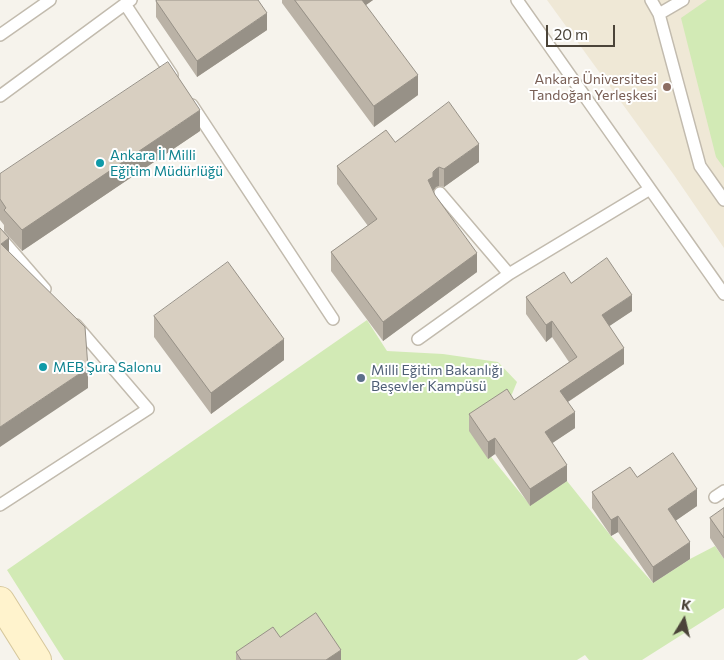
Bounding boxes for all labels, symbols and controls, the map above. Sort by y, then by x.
scale bar [549,15,618,47]
text: 20 m [554,25,588,43]
place label: Ankara Üniversitesi Tandoğan Yerleşkesi [529,71,657,104]
marker: Ankara Üniversitesi Tandoğan Yerleşkesi [661,81,673,93]
place label: Ankara İl Milli Eğitim Müdürlüğü [110,147,223,180]
marker: Ankara İl Milli Eğitim Müdürlüğü [94,157,106,169]
place label: MEB Şura Salonu [53,359,161,375]
marker: MEB Şura Salonu [37,361,49,373]
place label: Milli Eğitim Bakanlığı Beşevler Kampüsü [371,362,503,394]
marker: Milli Eğitim Bakanlığı Beşevler Kampüsü [355,372,367,384]
north arrow [659,595,709,645]
text: K [680,596,693,614]

